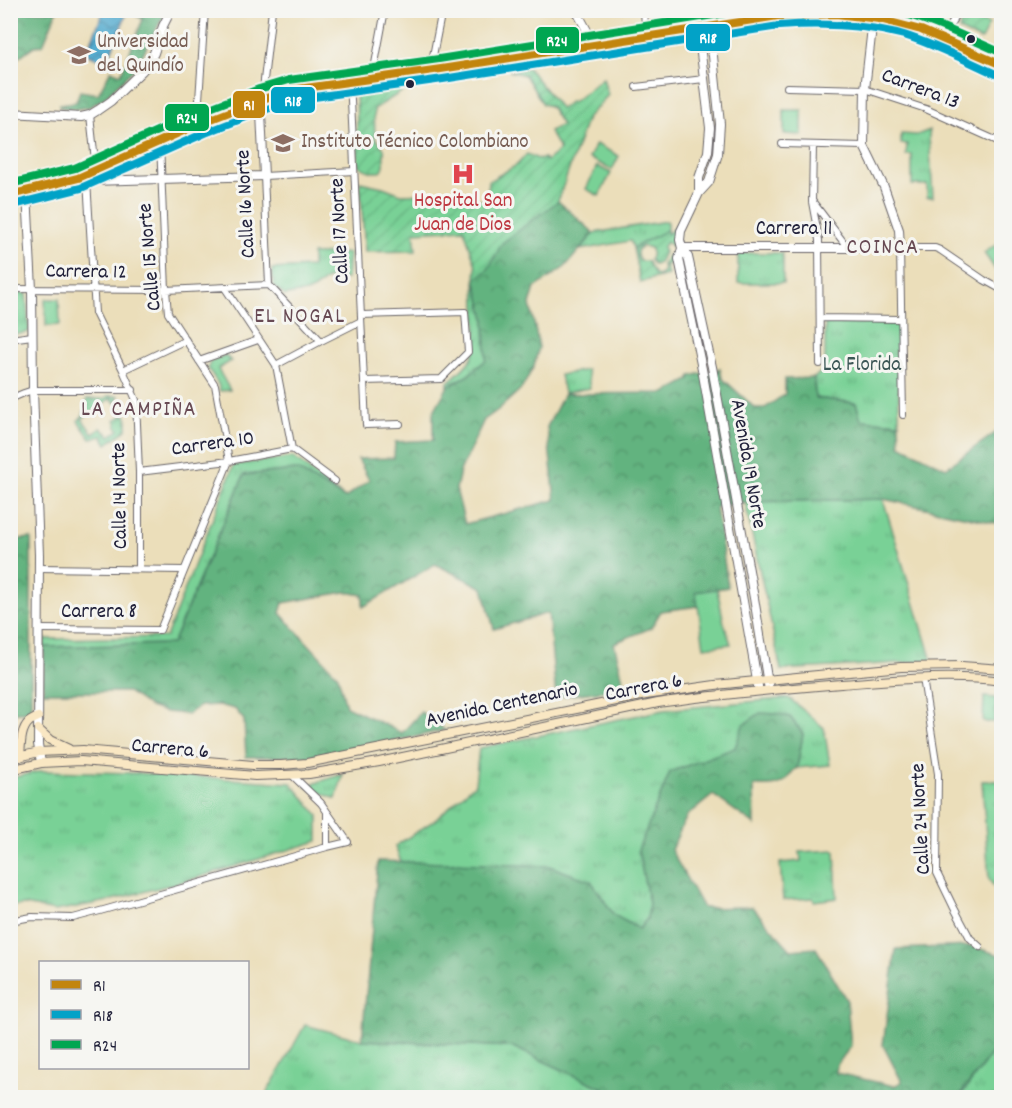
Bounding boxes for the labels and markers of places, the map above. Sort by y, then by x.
place label: Universidad del Quindío [97,28,189,82]
unlabelled marker [965,33,977,45]
school or university icon: Universidad del Quindío [66,42,92,68]
unlabelled marker [404,78,416,90]
place label: Instituto Técnico Colombiano [301,128,529,158]
school or university icon: Instituto Técnico Colombiano [270,130,296,156]
hospital icon: Hospital San Juan de Dios [450,161,476,187]
place label: Hospital San Juan de Dios [414,187,512,241]

